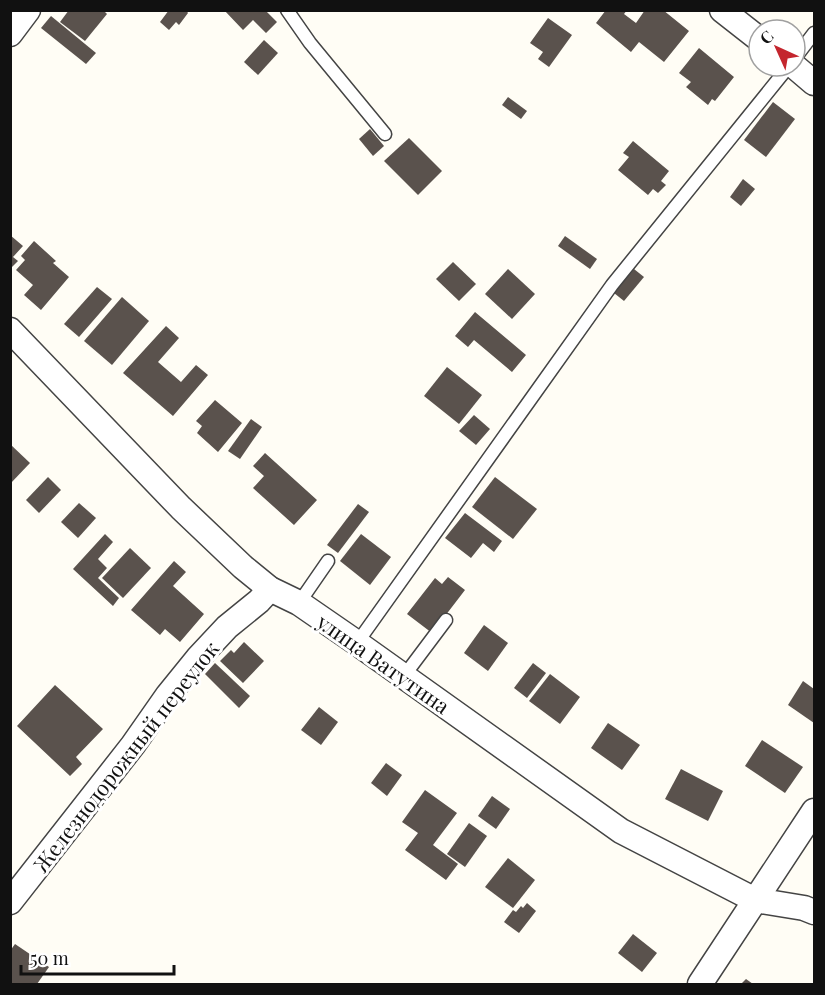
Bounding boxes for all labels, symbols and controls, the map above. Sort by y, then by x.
north arrow [747,18,807,78]
text: С [755,26,777,48]
street label: улица Ватутина [311,606,456,719]
street label: Железнодорожный переулок [26,635,224,877]
scale bar [21,938,174,976]
text: 50 m [30,946,69,970]

